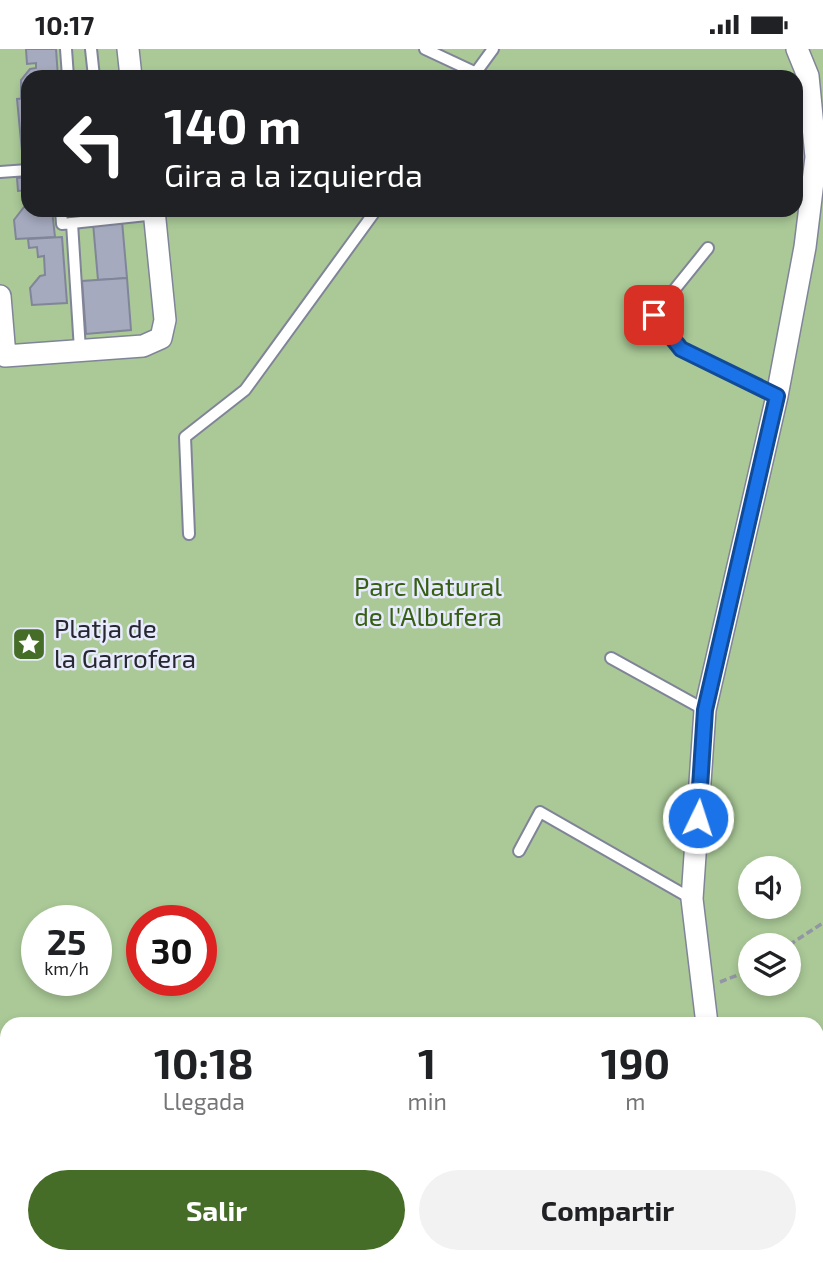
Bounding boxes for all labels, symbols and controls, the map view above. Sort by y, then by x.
text: 10:17 [35,9,94,40]
text: 140 m [164,95,301,154]
icon: left [49,98,140,189]
text: Gira a la izquierda [164,155,423,193]
pin [624,285,684,345]
icon: arrive [635,296,673,334]
park label: Parc Natural de l'Albufera [354,570,502,631]
place label: Platja de la Garrofera [54,612,196,673]
place icon: Platja de la Garrofera [10,625,48,663]
position arrow [661,781,735,855]
map controls [738,856,801,996]
button: sound [738,856,801,919]
speed limit sign: 30 [126,905,217,996]
text: 25 [47,920,86,962]
button: layers [738,933,801,996]
text: km/h [44,957,89,979]
text: 10:18 [154,1037,254,1087]
text: 1 [418,1037,436,1087]
text: 190 [601,1037,670,1087]
text: Llegada [163,1087,245,1115]
text: min [408,1087,447,1115]
text: m [625,1087,645,1115]
button: Salir [28,1170,405,1250]
button: Compartir [419,1170,796,1250]

